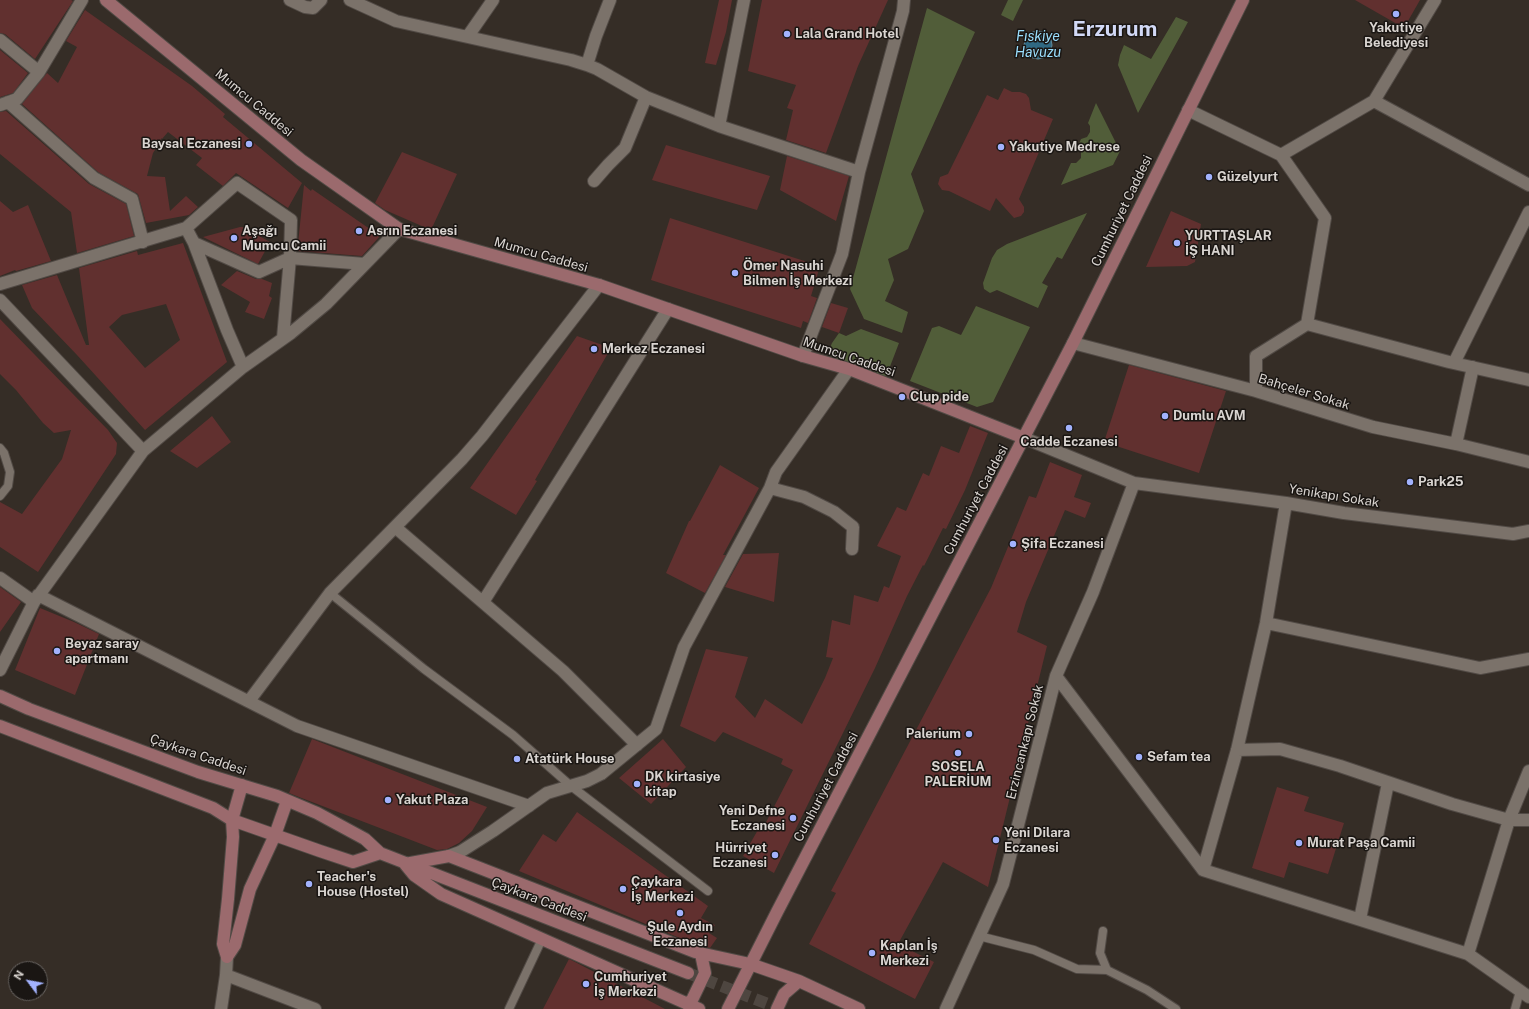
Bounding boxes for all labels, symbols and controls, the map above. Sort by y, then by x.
marker: Yakutiye Belediyesi [1391,9,1401,19]
district label: Erzurum [1073,17,1157,43]
place label: Yakutiye Belediyesi [1364,20,1428,51]
place label: Lala Grand Hotel [795,26,899,42]
marker: Lala Grand Hotel [782,29,792,39]
water label: Fıskiye Havuzu [1015,29,1061,62]
street label: Mumcu Caddesi [212,66,296,140]
place label: Baysal Eczanesi [142,136,241,152]
marker: Baysal Eczanesi [244,139,254,149]
place label: Yakutiye Medrese [1009,139,1120,155]
marker: Yakutiye Medrese [996,142,1006,152]
street label: Cumhuriyet Caddesi [1088,153,1156,269]
place label: Güzelyurt [1217,169,1278,185]
marker: Güzelyurt [1204,172,1214,182]
place label: Aşağı Mumcu Camii [242,223,326,254]
place label: Asrın Eczanesi [367,223,457,239]
marker: Asrın Eczanesi [354,226,364,236]
place label: YURTTAŞLAR İŞ HANI [1185,228,1272,259]
marker: Aşağı Mumcu Camii [229,233,239,243]
street label: Mumcu Caddesi [492,234,590,276]
marker: YURTTAŞLAR İŞ HANI [1172,238,1182,248]
place label: Ömer Nasuhi Bilmen İş Merkezi [743,258,852,289]
marker: Ömer Nasuhi Bilmen İş Merkezi [730,268,740,278]
street label: Mumcu Caddesi [801,334,897,380]
place label: Merkez Eczanesi [602,341,705,357]
marker: Merkez Eczanesi [589,344,599,354]
street label: Bahçeler Sokak [1256,371,1352,413]
place label: Clup pide [910,389,969,405]
marker: Clup pide [897,392,907,402]
place label: Dumlu AVM [1173,408,1246,424]
marker: Dumlu AVM [1160,411,1170,421]
marker: Cadde Eczanesi [1064,423,1074,433]
place label: Cadde Eczanesi [1020,434,1118,450]
street label: Cumhuriyet Caddesi [940,442,1012,558]
place label: Park25 [1418,474,1464,490]
marker: Park25 [1405,477,1415,487]
street label: Yenikapı Sokak [1288,481,1380,511]
place label: Şifa Eczanesi [1021,536,1104,552]
marker: Şifa Eczanesi [1008,539,1018,549]
place label: Beyaz saray apartmanı [65,636,139,667]
marker: Beyaz saray apartmanı [52,646,62,656]
street label: Erzincankapı Sokak [1003,683,1047,801]
place label: Palerium [906,726,961,742]
street label: Cumhuriyet Caddesi [790,729,862,845]
marker: Palerium [964,729,974,739]
street label: Çaykara Caddesi [148,731,248,779]
marker: SOSELA PALERİUM [953,748,963,758]
place label: Sefam tea [1147,749,1210,765]
place label: Atatürk House [525,751,615,767]
marker: Sefam tea [1134,752,1144,762]
marker: Atatürk House [512,754,522,764]
place label: SOSELA PALERİUM [924,759,992,790]
place label: DK kirtasiye kitap [645,769,721,800]
marker: DK kirtasiye kitap [632,779,642,789]
place label: Yakut Plaza [396,792,468,808]
marker: Yakut Plaza [383,795,393,805]
place label: Yeni Defne Eczanesi [719,803,785,834]
marker: Yeni Defne Eczanesi [788,813,798,823]
place label: Yeni Dilara Eczanesi [1004,825,1070,856]
marker: Yeni Dilara Eczanesi [991,835,1001,845]
place label: Murat Paşa Camii [1307,835,1415,851]
marker: Murat Paşa Camii [1294,838,1304,848]
place label: Hürriyet Eczanesi [712,840,767,871]
marker: Hürriyet Eczanesi [770,850,780,860]
place label: Teacher's House (Hostel) [317,869,409,900]
place label: Çaykara İş Merkezi [631,874,694,905]
street label: Çaykara Caddesi [489,875,589,925]
marker: Teacher's House (Hostel) [304,879,314,889]
marker: Çaykara İş Merkezi [618,884,628,894]
marker: Şule Aydın Eczanesi [675,908,685,918]
place label: Şule Aydın Eczanesi [647,919,713,950]
place label: Kaplan İş Merkezi [880,938,937,969]
marker: Kaplan İş Merkezi [867,948,877,958]
north arrow [8,961,48,1001]
text: N [11,968,26,982]
place label: Cumhuriyet İş Merkezi [594,969,667,1000]
marker: Cumhuriyet İş Merkezi [581,979,591,989]

